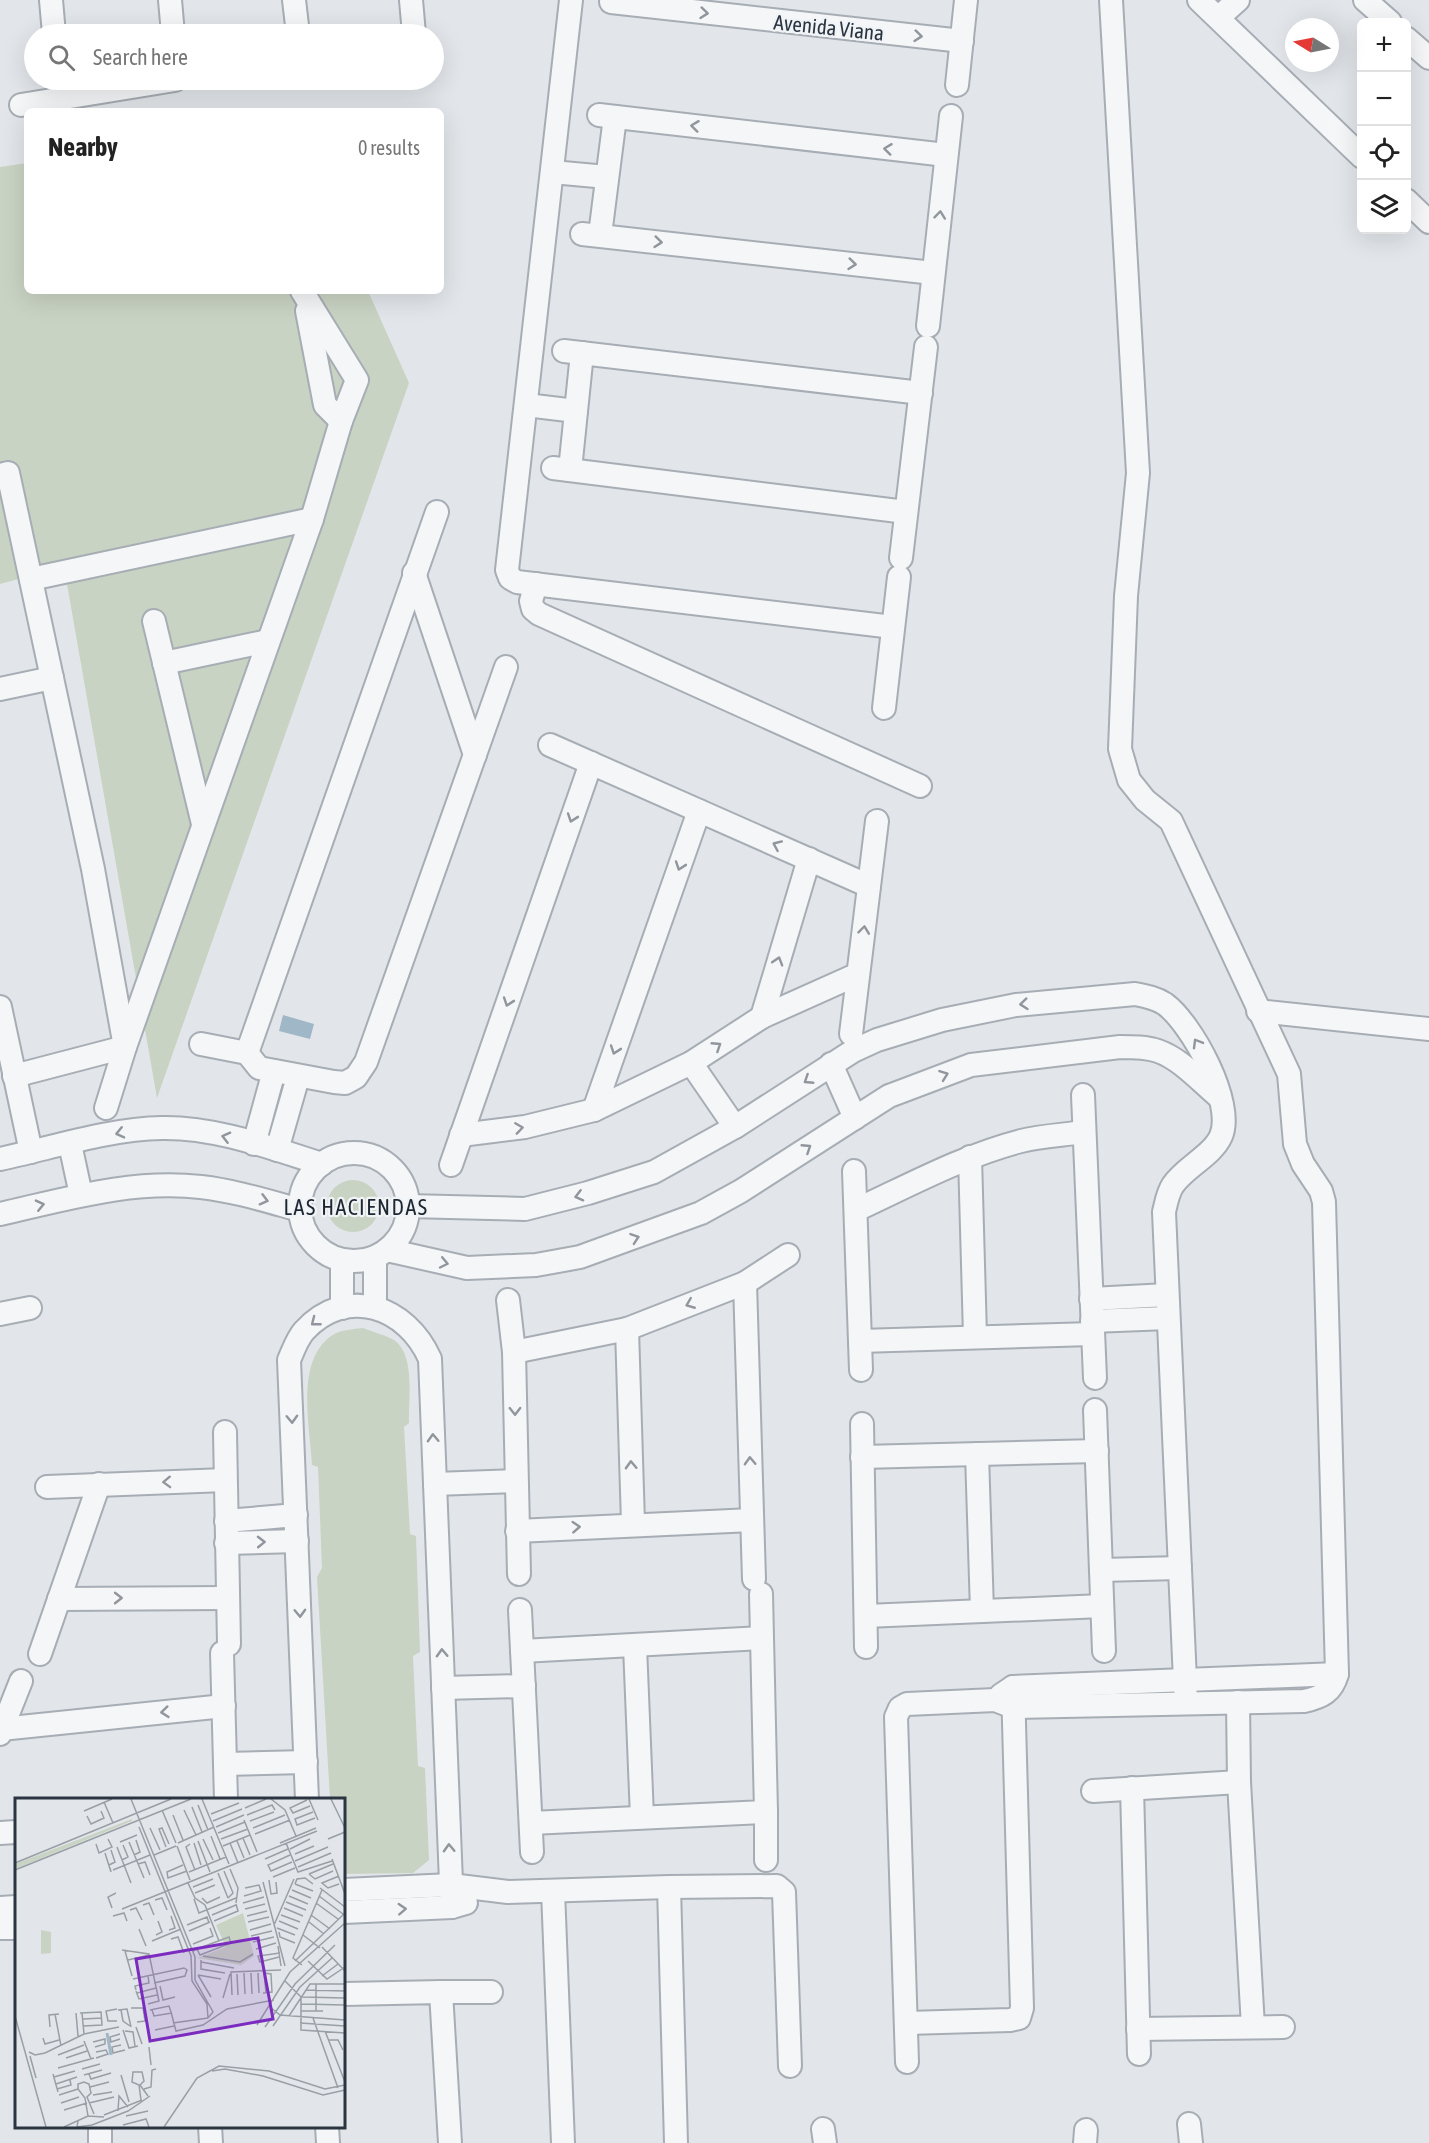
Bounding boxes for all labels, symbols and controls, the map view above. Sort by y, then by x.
one-way arrow [699,6,708,18]
street label: Avenida Viana [773,9,885,45]
north arrow [1285,18,1339,72]
map controls [1357,18,1411,234]
button: + [1357,18,1411,72]
search box [24,24,444,90]
one-way arrow [914,30,923,42]
icon: search [45,41,78,74]
text: Search here [93,44,188,70]
button: − [1357,72,1411,126]
one-way arrow [690,120,699,133]
button: locate [1357,126,1411,180]
text: Nearby [48,132,118,162]
text: 0 results [358,136,420,159]
one-way arrow [884,143,893,156]
button: layers [1357,180,1411,234]
one-way arrow [933,210,946,220]
one-way arrow [654,235,663,248]
one-way arrow [847,257,857,270]
one-way arrow [566,812,579,823]
one-way arrow [773,840,784,852]
one-way arrow [674,860,687,871]
one-way arrow [857,925,870,935]
one-way arrow [771,956,783,967]
one-way arrow [502,996,515,1007]
one-way arrow [1019,997,1029,1010]
one-way arrow [1193,1039,1205,1049]
one-way arrow [711,1042,722,1053]
one-way arrow [610,1044,623,1055]
one-way arrow [938,1070,949,1083]
one-way arrow [804,1072,814,1084]
one-way arrow [515,1122,524,1134]
one-way arrow [115,1126,125,1139]
one-way arrow [221,1131,231,1144]
one-way arrow [801,1144,811,1156]
one-way arrow [575,1188,585,1201]
one-way arrow [259,1193,269,1206]
district label: LAS HACIENDAS [284,1194,428,1220]
one-way arrow [35,1199,45,1212]
one-way arrow [629,1233,640,1246]
one-way arrow [439,1256,449,1269]
one-way arrow [685,1297,696,1309]
one-way arrow [311,1315,322,1326]
one-way arrow [509,1406,521,1415]
one-way arrow [285,1414,298,1423]
one-way arrow [427,1433,439,1442]
one-way arrow [744,1457,757,1466]
one-way arrow [625,1461,638,1470]
one-way arrow [162,1475,171,1488]
one-way arrow [571,1521,580,1534]
one-way arrow [257,1536,266,1548]
one-way arrow [113,1592,122,1604]
one-way arrow [293,1609,306,1618]
one-way arrow [435,1649,448,1658]
one-way arrow [161,1705,170,1718]
inset map [15,1798,345,2128]
one-way arrow [443,1844,456,1853]
one-way arrow [397,1903,406,1915]

